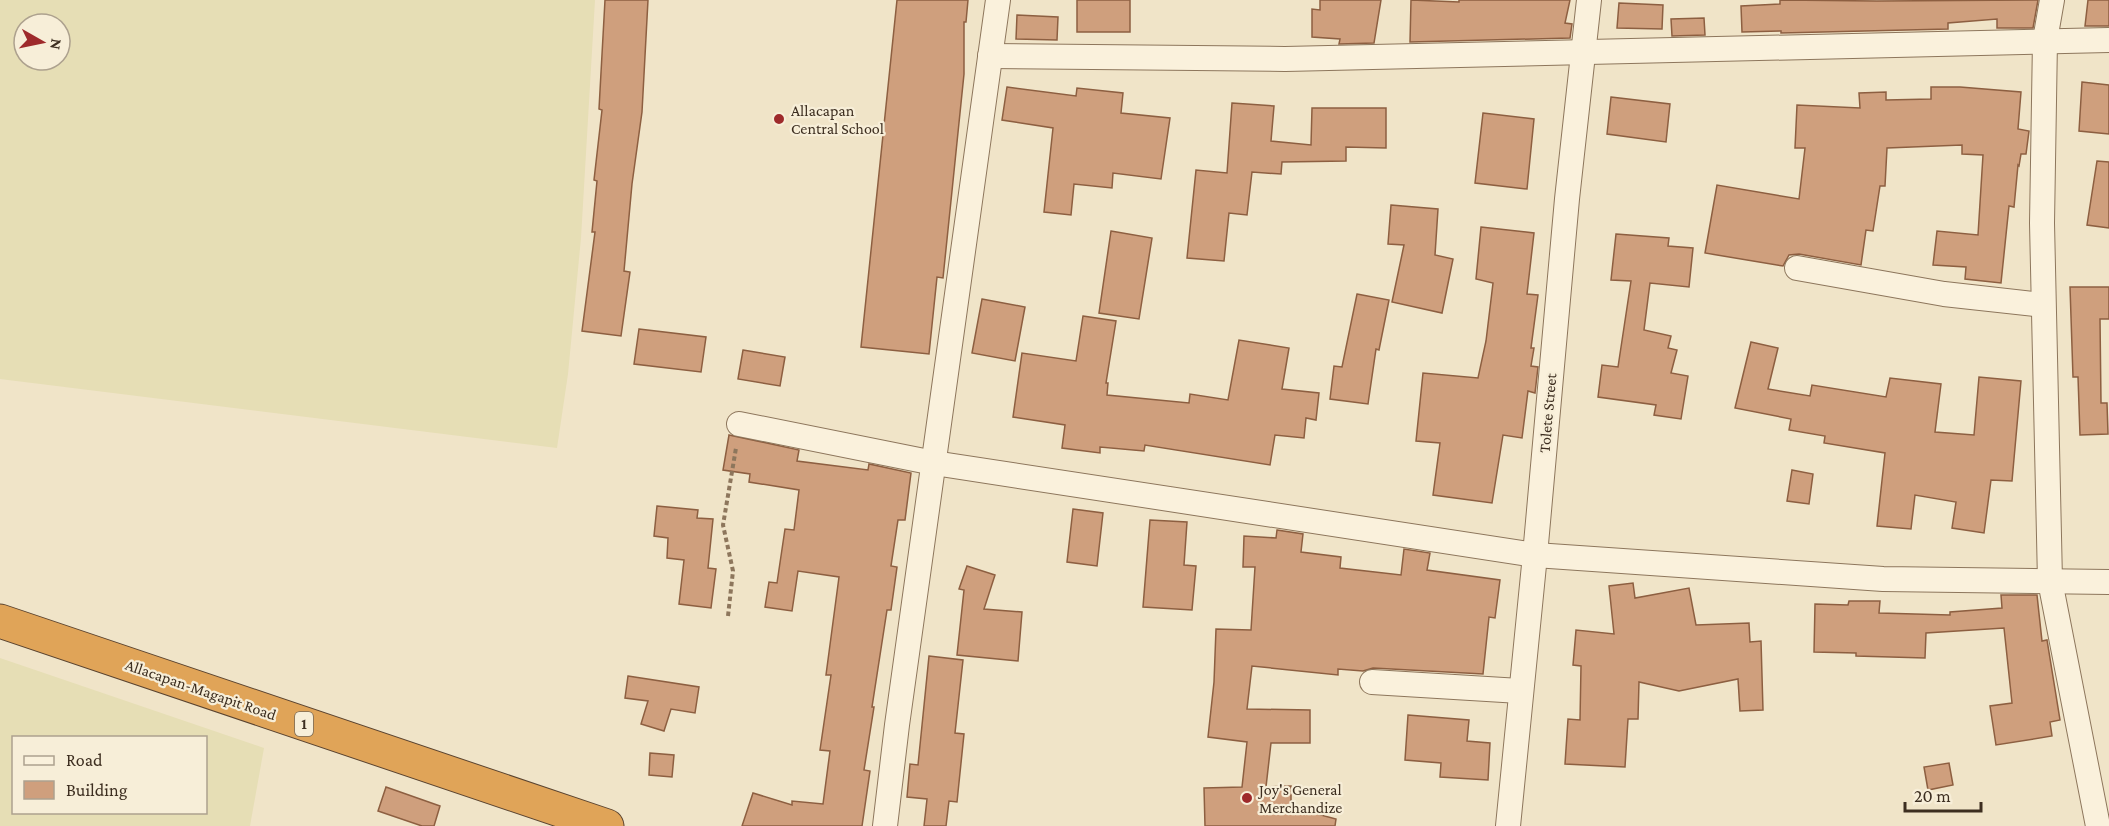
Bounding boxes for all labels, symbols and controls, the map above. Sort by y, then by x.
north arrow [12,12,72,72]
text: N [47,38,66,51]
place label: Allacapan Central School [791,102,884,137]
marker: Allacapan Central School [772,112,786,126]
street label: Tolete Street [1536,372,1560,454]
street label: Allacapan-Magapit Road [123,656,279,724]
road number: 1 [295,712,313,736]
legend [12,736,207,814]
text: Road [66,750,103,770]
scale bar [1905,775,1982,813]
text: Building [66,780,128,800]
place label: Joy's General Merchandize [1257,781,1342,816]
text: 20 m [1914,786,1951,806]
marker: Joy's General Merchandize [1240,791,1254,805]

